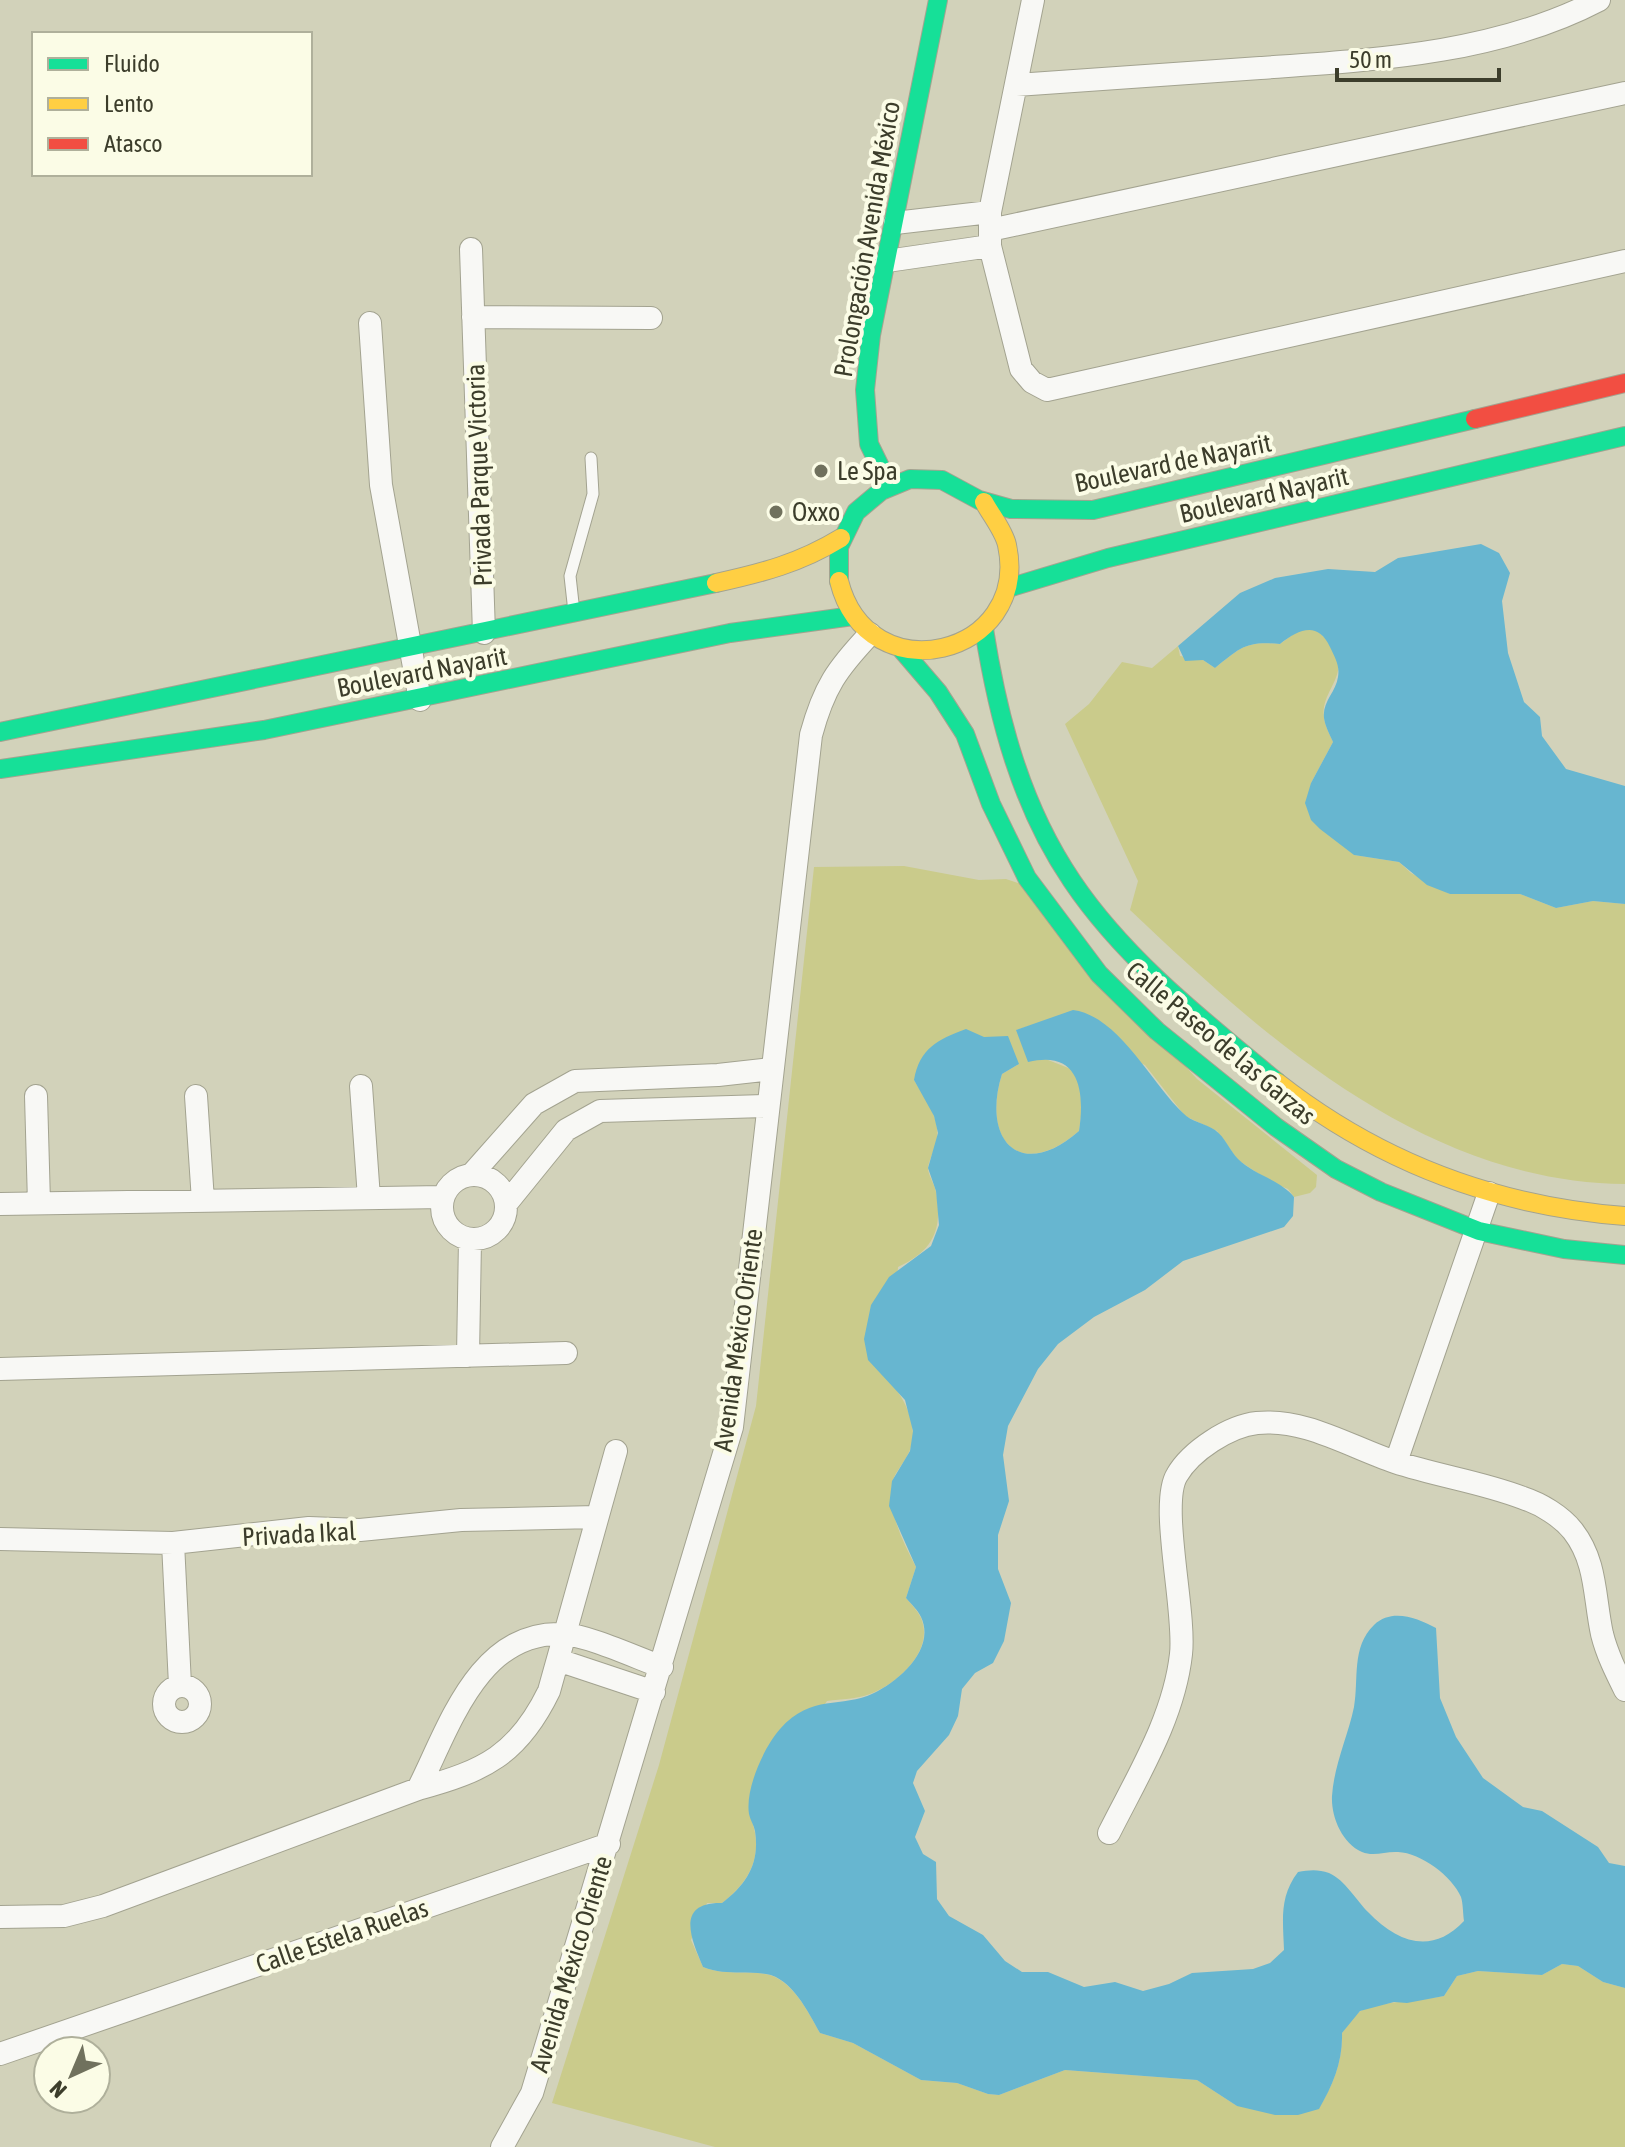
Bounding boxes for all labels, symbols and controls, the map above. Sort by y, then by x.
legend [32,32,312,176]
scale bar [1337,32,1499,82]
text: 50 m [1349,46,1392,73]
text: Fluido [104,50,160,77]
text: Lento [104,90,154,117]
street label: Prolongación Avenida México [828,99,906,379]
text: Atasco [104,130,162,157]
street label: Privada Parque Victoria [460,363,498,587]
street label: Boulevard de Nayarit [1072,428,1274,498]
place label: Le Spa [837,456,898,486]
street label: Boulevard Nayarit [1177,461,1351,529]
marker: Le Spa [812,462,830,480]
place label: Oxxo [792,497,840,527]
marker: Oxxo [767,503,785,521]
street label: Boulevard Nayarit [334,641,510,703]
street label: Calle Paseo de las Garzas [1121,955,1321,1131]
street label: Avenida México Oriente [708,1227,768,1453]
street label: Privada Ikal [241,1516,357,1552]
street label: Avenida México Oriente [524,1852,618,2076]
street label: Calle Estela Ruelas [252,1893,432,1979]
north arrow [32,2035,112,2115]
text: N [44,2076,72,2103]

